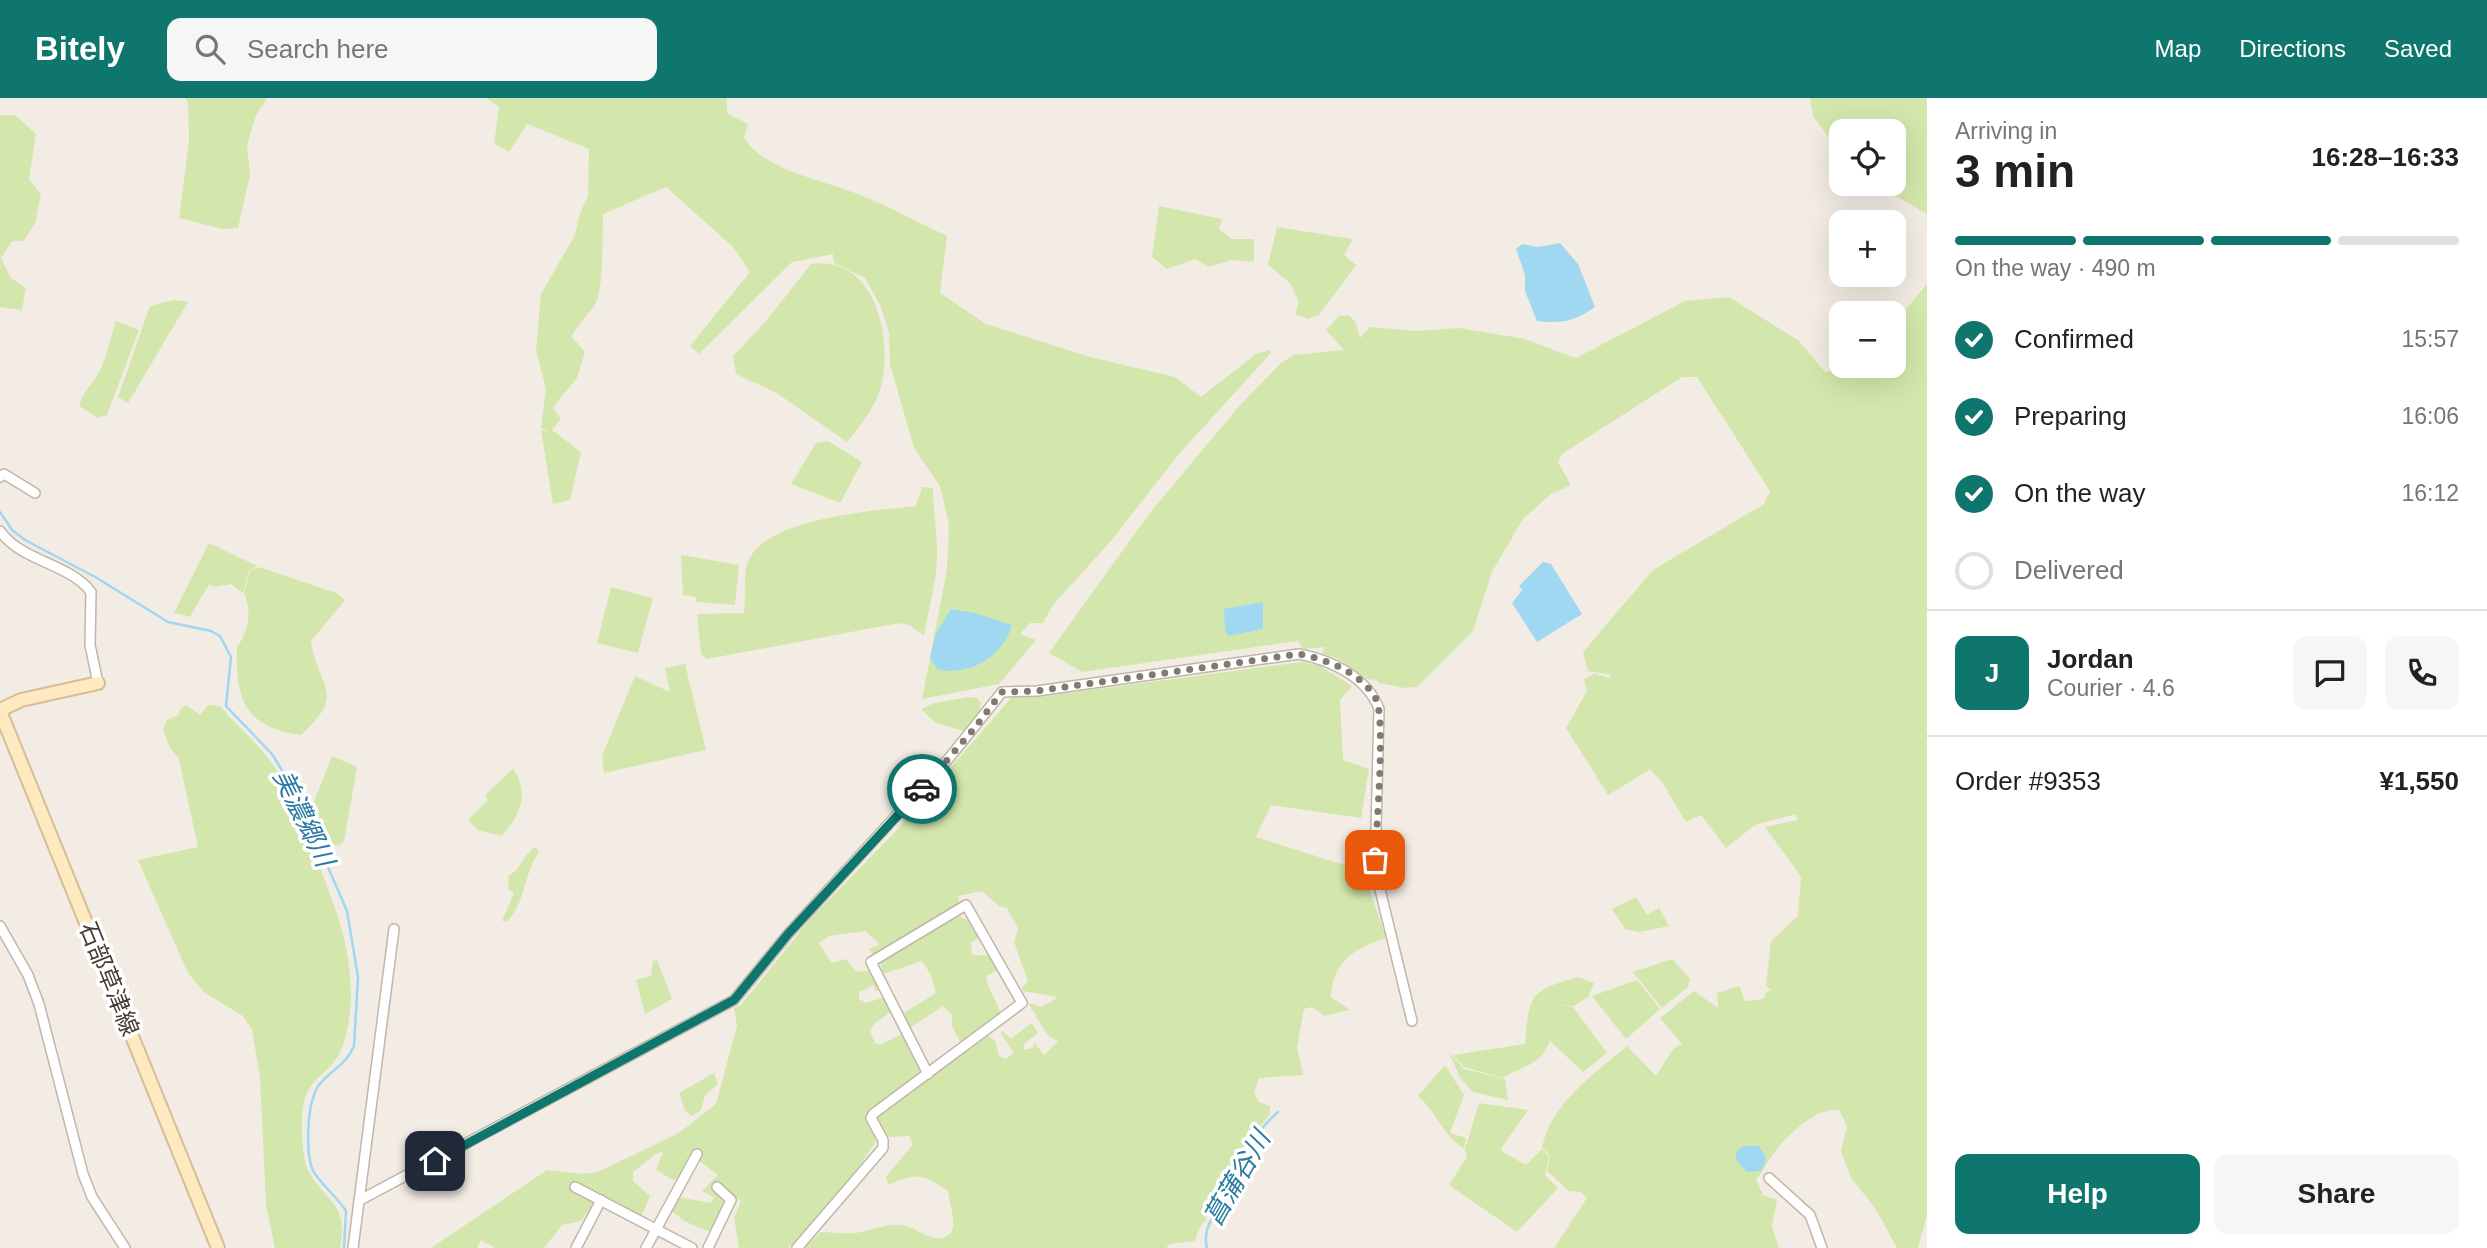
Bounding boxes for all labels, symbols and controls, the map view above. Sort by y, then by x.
search box [167,18,657,81]
text: Bitely [35,30,125,67]
icon: search [191,30,229,68]
text: Search here [247,34,389,64]
text: Map [2155,35,2201,62]
text: Directions [2239,35,2346,62]
text: Saved [2384,35,2452,62]
text: Arriving in [1955,118,2057,144]
map controls [1829,119,1906,378]
button: locate [1829,119,1906,196]
text: 16:28–16:33 [2312,142,2459,172]
text: 3 min [1955,145,2075,197]
button: + [1829,210,1906,287]
text: On the way · 490 m [1955,255,2156,281]
button: − [1829,301,1906,378]
icon: check [1955,321,1993,359]
text: Confirmed [2014,324,2134,354]
text: 15:57 [2401,326,2459,352]
icon: check [1955,398,1993,436]
text: Preparing [2014,401,2127,431]
text: 16:06 [2401,403,2459,429]
icon: check [1955,475,1993,513]
text: On the way [2014,478,2146,508]
text: 16:12 [2401,480,2459,506]
text: Delivered [2014,555,2124,585]
button: chat [2293,636,2367,710]
button: phone [2385,636,2459,710]
text: Jordan [2047,644,2134,674]
text: J [1985,658,1999,688]
text: Courier · 4.6 [2047,675,2175,701]
courier [887,754,957,824]
water label: 美濃郷川 [268,765,342,874]
text: Order #9353 [1955,766,2101,796]
text: ¥1,550 [2379,766,2459,796]
icon: car [903,770,941,808]
pin [1345,830,1405,890]
icon: bag [1356,841,1394,879]
street label: 石部草津線 [74,918,144,1040]
water label: 菖蒲谷川 [1198,1123,1277,1231]
pin [405,1131,465,1191]
icon: home [416,1142,454,1180]
button: Help [1955,1154,2200,1234]
button: Share [2214,1154,2459,1234]

